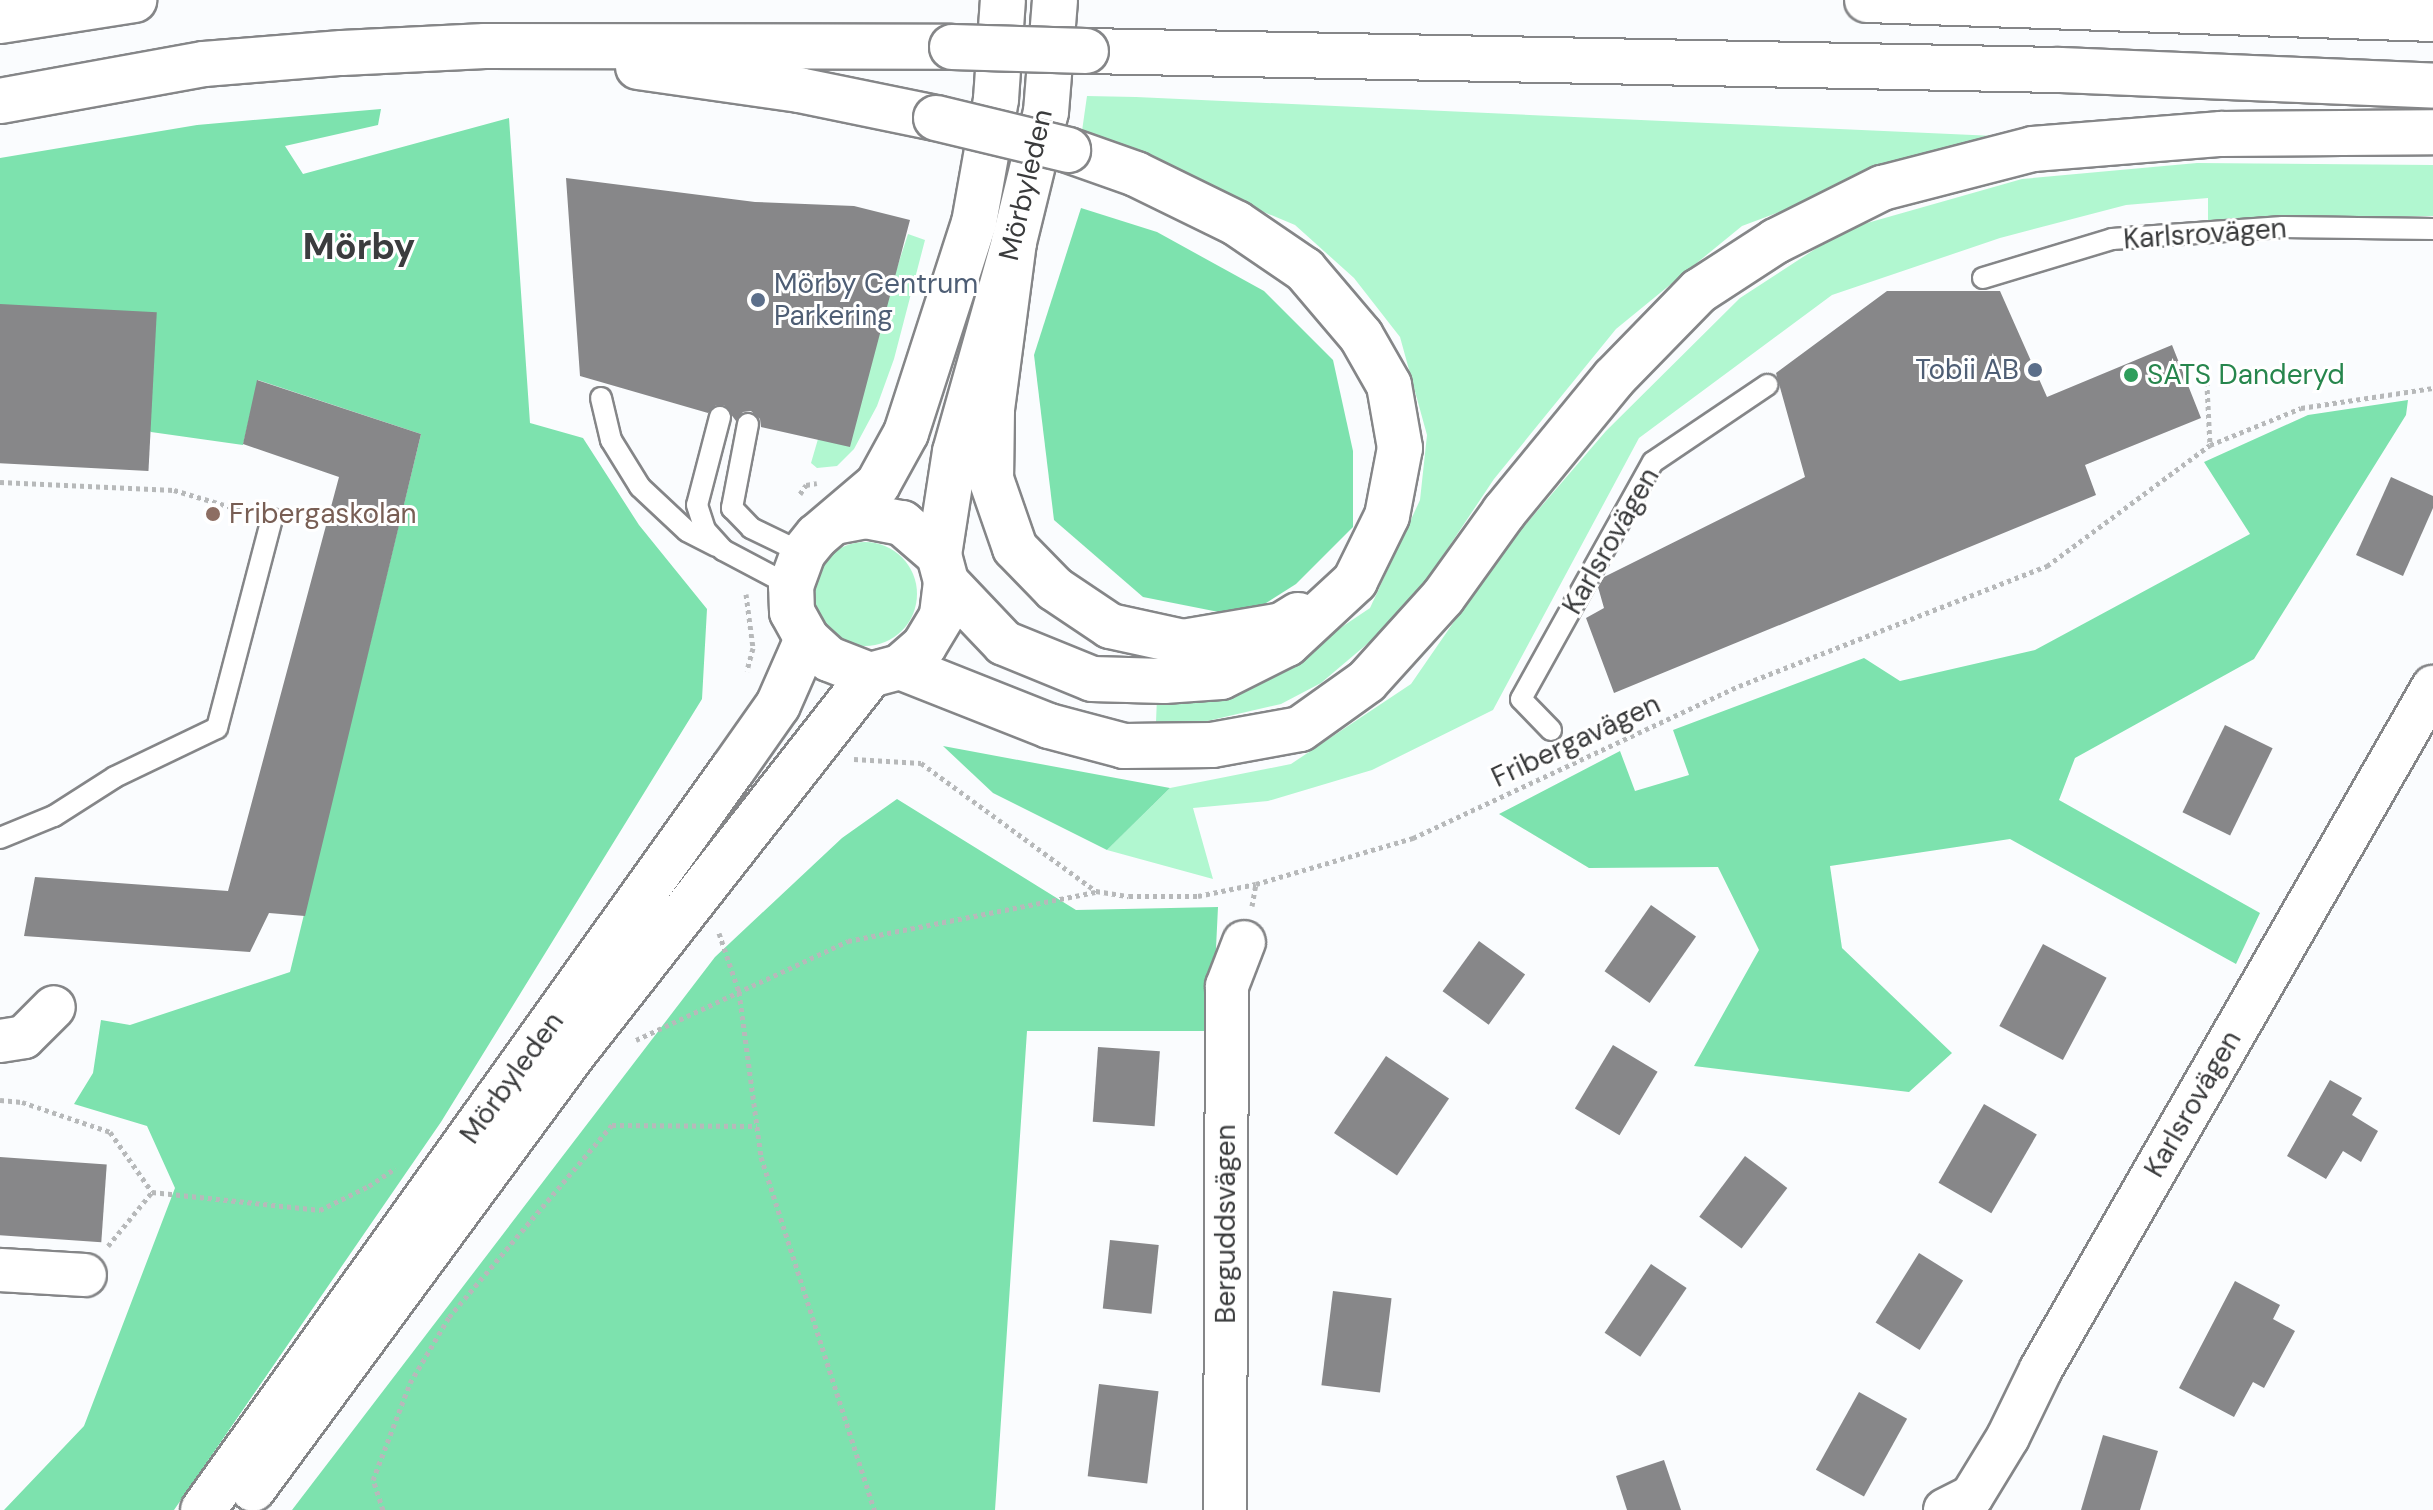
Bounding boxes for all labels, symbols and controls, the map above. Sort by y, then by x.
street label: Mörbyleden [992,106,1060,264]
street label: Karlsrovägen [2122,212,2288,256]
district label: Mörby [303,225,415,269]
place label: Mörby Centrum Parkering [774,267,978,333]
marker: Mörby Centrum Parkering [749,291,767,309]
place label: Tobii AB [1915,353,2019,387]
place label: SATS Danderyd [2147,358,2345,392]
marker: Tobii AB [2026,361,2044,379]
marker: SATS Danderyd [2122,366,2140,384]
street label: Karlsrovägen [1556,462,1666,620]
place label: Fribergaskolan [229,497,417,531]
marker: Fribergaskolan [204,505,222,523]
street label: Fribergavägen [1486,687,1666,795]
street label: Mörbyleden [453,1006,571,1150]
street label: Karlsrovägen [2138,1025,2248,1183]
street label: Berguddsvägen [1209,1124,1243,1324]

